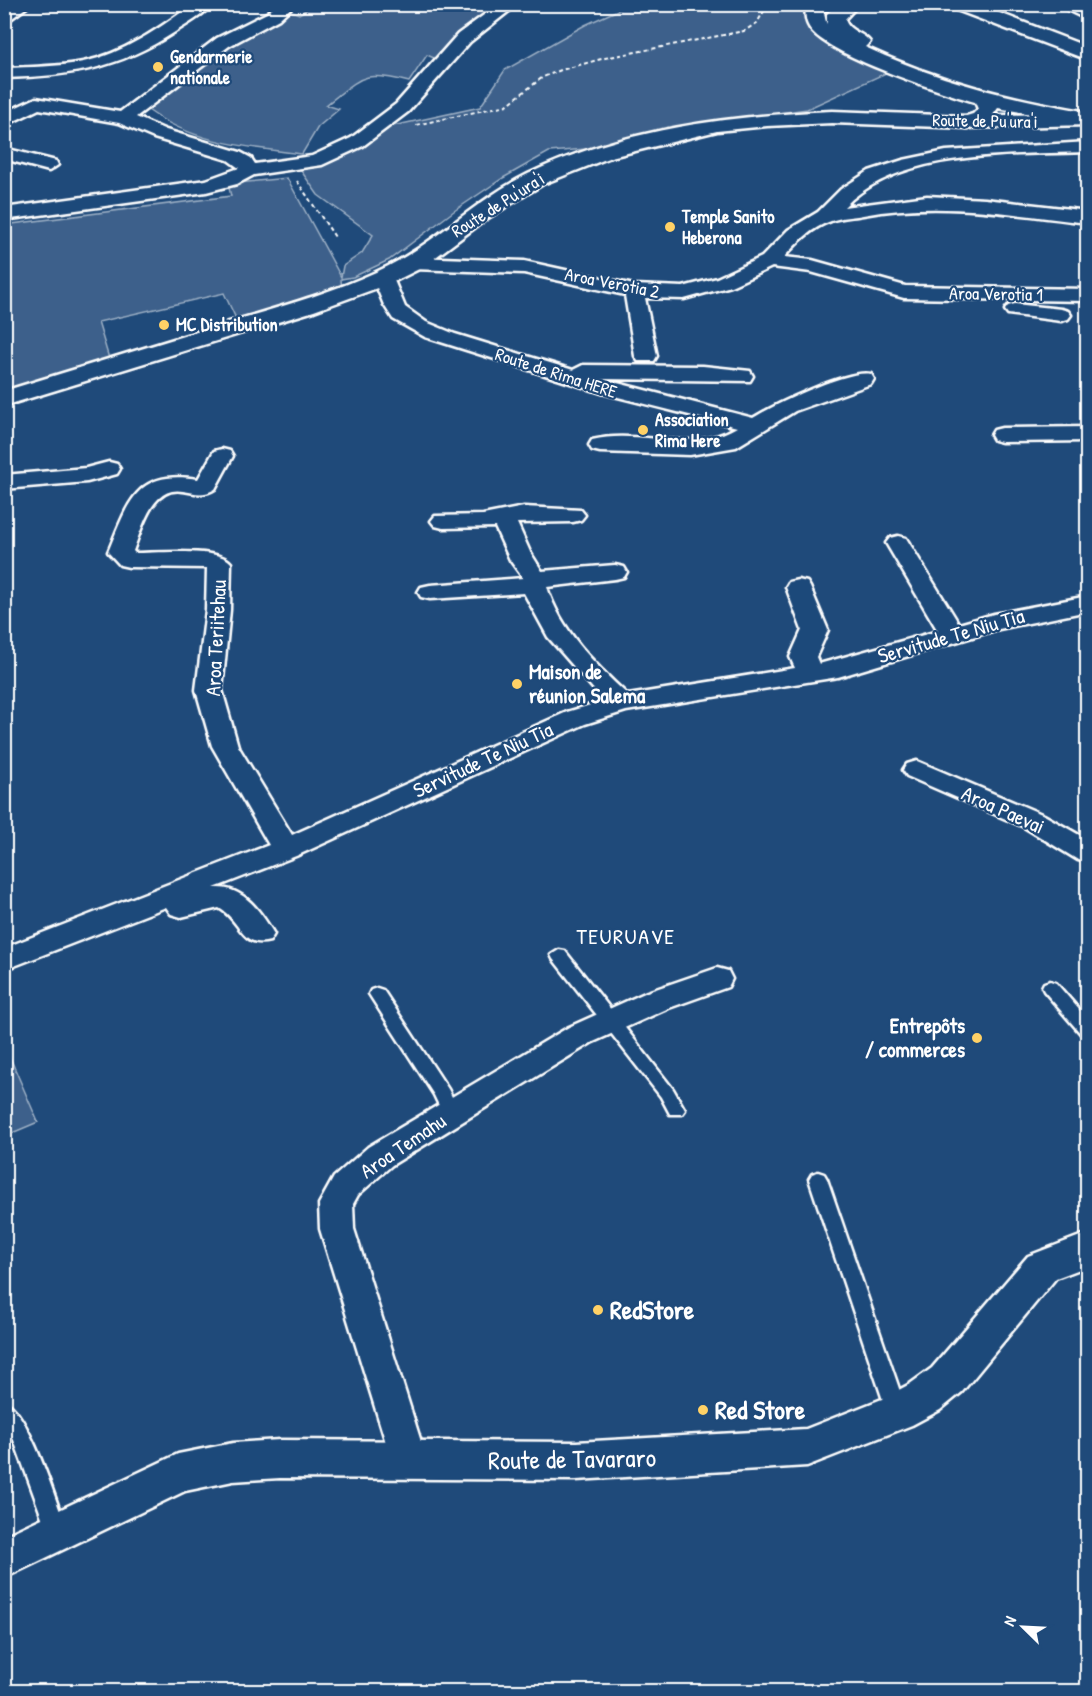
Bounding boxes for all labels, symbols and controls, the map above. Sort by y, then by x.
place label: Gendarmerie nationale [170,44,253,90]
marker: Gendarmerie nationale [151,60,165,74]
street label: Route de Pu'ura'i [932,107,1038,134]
street label: Route de Pu'ura'i [446,166,549,243]
place label: Temple Sanito Heberona [681,204,775,250]
marker: Temple Sanito Heberona [663,220,677,234]
street label: Aroa Verotia 2 [563,261,662,304]
street label: Aroa Verotia 1 [949,280,1043,307]
place label: MC Distribution [176,312,278,337]
marker: MC Distribution [157,318,171,332]
street label: Route de Rima HERE [492,341,620,404]
place label: Association Rima Here [655,407,729,453]
marker: Association Rima Here [636,423,650,437]
street label: Aroa Teriitehau [198,578,233,697]
street label: Servitude Te Niu Tia [874,601,1027,670]
place label: Maison de réunion Salema [529,657,646,710]
marker: Maison de réunion Salema [510,677,524,691]
street label: Servitude Te Niu Tia [408,714,557,805]
street label: Aroa Paevai [957,778,1049,841]
district label: TEURUAVE [576,921,676,951]
place label: Entrepôts / commerces [865,1011,965,1064]
marker: Entrepôts / commerces [970,1031,984,1045]
street label: Aroa Temahu [354,1106,452,1185]
place label: RedStore [610,1292,695,1327]
marker: RedStore [591,1303,605,1317]
place label: Red Store [715,1392,806,1427]
marker: Red Store [696,1403,710,1417]
street label: Route de Tavararo [488,1440,656,1477]
north arrow [993,1597,1053,1657]
text: N [998,1612,1021,1629]

